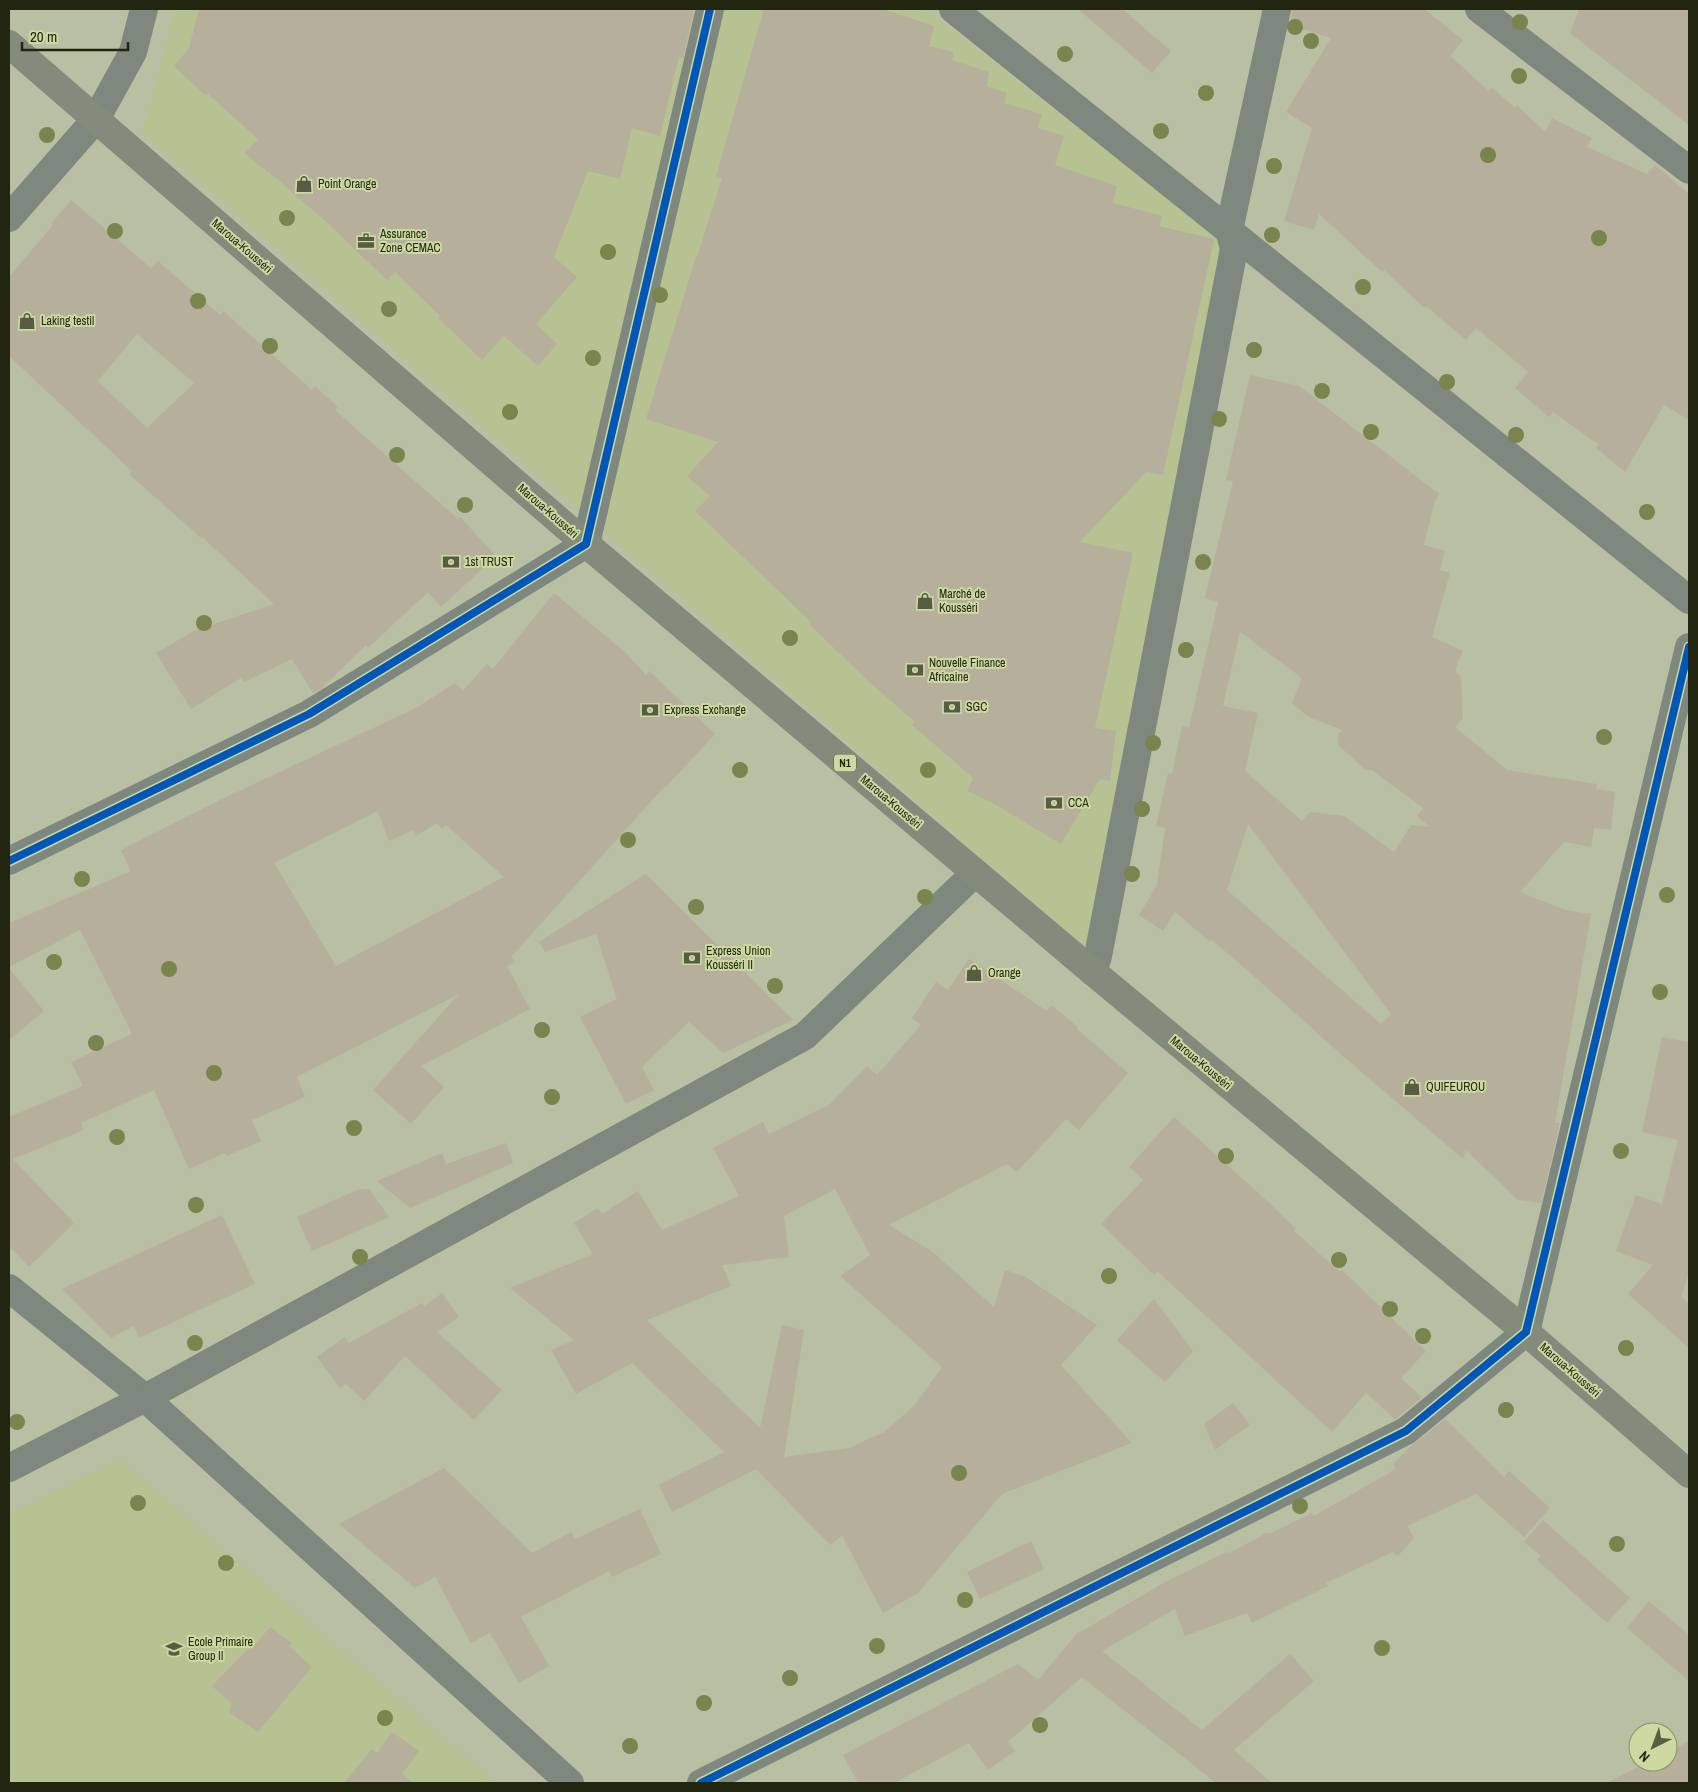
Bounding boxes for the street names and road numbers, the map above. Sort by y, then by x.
street label: Maroua-Kousséri [208,215,276,277]
street label: Maroua-Kousséri [514,480,582,542]
road number: N1 [834,754,856,771]
street label: Maroua-Kousséri [857,772,925,832]
street label: Maroua-Kousséri [1167,1033,1235,1093]
street label: Maroua-Kousséri [1536,1339,1604,1401]

